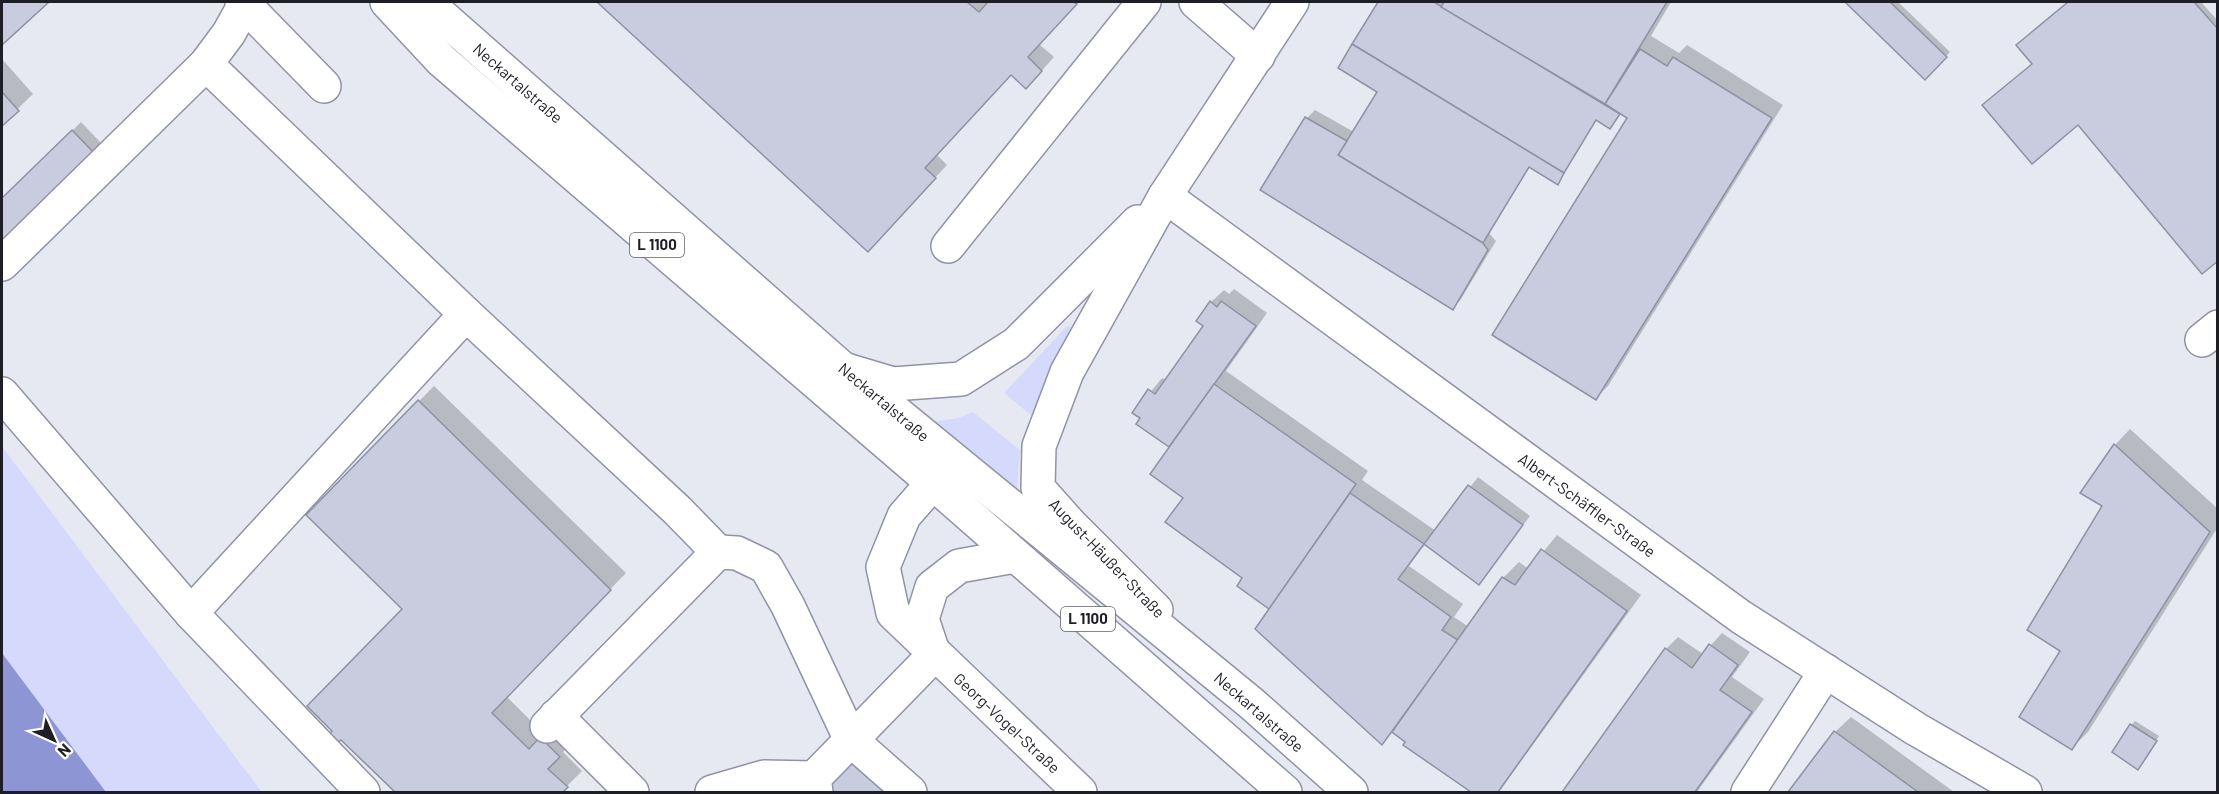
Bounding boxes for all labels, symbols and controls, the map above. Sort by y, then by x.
street label: Neckartalstraße [470,39,567,127]
road number: L 1100 [630,233,684,257]
street label: Neckartalstraße [835,358,933,445]
street label: Albert-Schäffler-Straße [1515,448,1660,561]
street label: August-Häußer-Straße [1046,494,1169,621]
road number: L 1100 [1061,607,1115,631]
street label: Georg-Vogel-Straße [950,668,1064,777]
street label: Neckartalstraße [1211,668,1308,756]
north arrow [24,710,84,770]
text: N [54,740,75,761]

